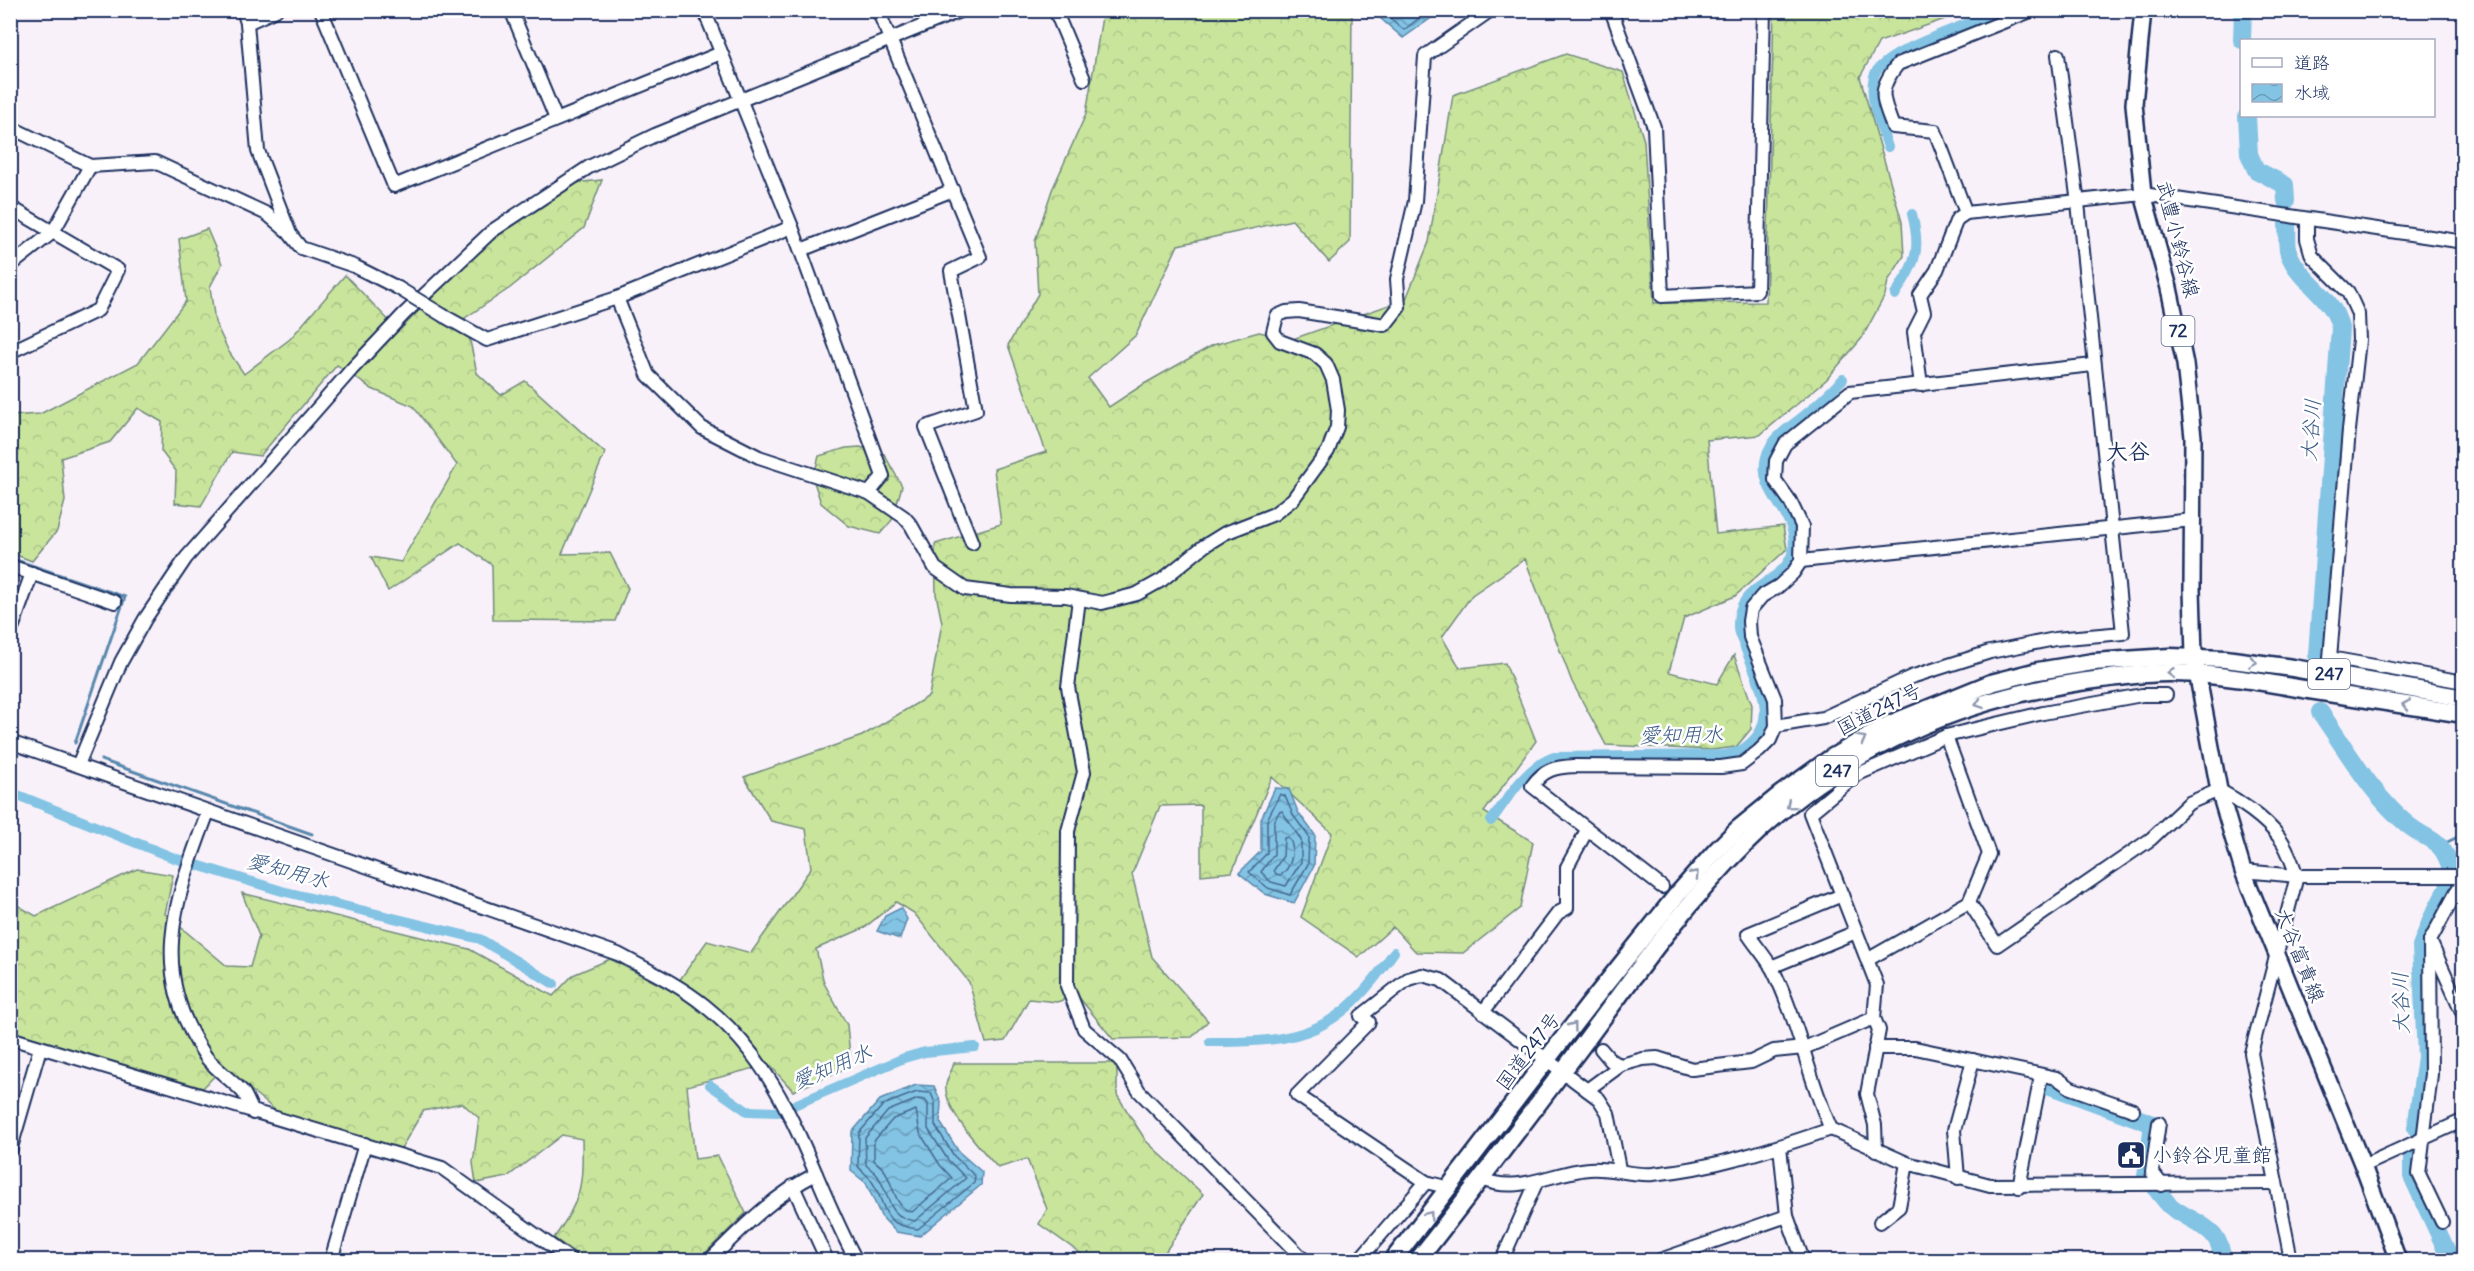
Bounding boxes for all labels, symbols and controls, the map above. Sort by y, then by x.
legend [2240,39,2435,117]
text: 道路 [2294,51,2330,74]
text: 水域 [2294,81,2330,104]
street label: 武豊小鈴谷線 [2152,178,2205,300]
road number: 72 [2162,316,2194,346]
water label: 大谷川 [2295,398,2326,462]
district label: 大谷 [2106,437,2150,465]
one-way arrow [2248,656,2257,668]
road number: 247 [2308,659,2350,689]
one-way arrow [2167,667,2176,680]
street label: 国道247号 [1832,677,1925,741]
one-way arrow [1974,696,1985,709]
one-way arrow [2401,699,2411,712]
water label: 愛知用水 [1639,720,1723,749]
one-way arrow [1856,735,1867,746]
road number: 247 [1816,756,1858,786]
one-way arrow [1786,798,1797,809]
water label: 愛知用水 [244,847,332,894]
one-way arrow [1688,870,1699,881]
street label: 大谷富貴線 [2270,904,2331,1006]
water label: 大谷川 [2386,971,2415,1035]
street label: 国道247号 [1490,1007,1565,1095]
one-way arrow [1565,1022,1576,1033]
water label: 愛知用水 [788,1038,876,1095]
public building icon: 小鈴谷児童館 [2115,1139,2147,1171]
place label: 小鈴谷児童館 [2152,1142,2272,1167]
one-way arrow [1422,1210,1433,1221]

